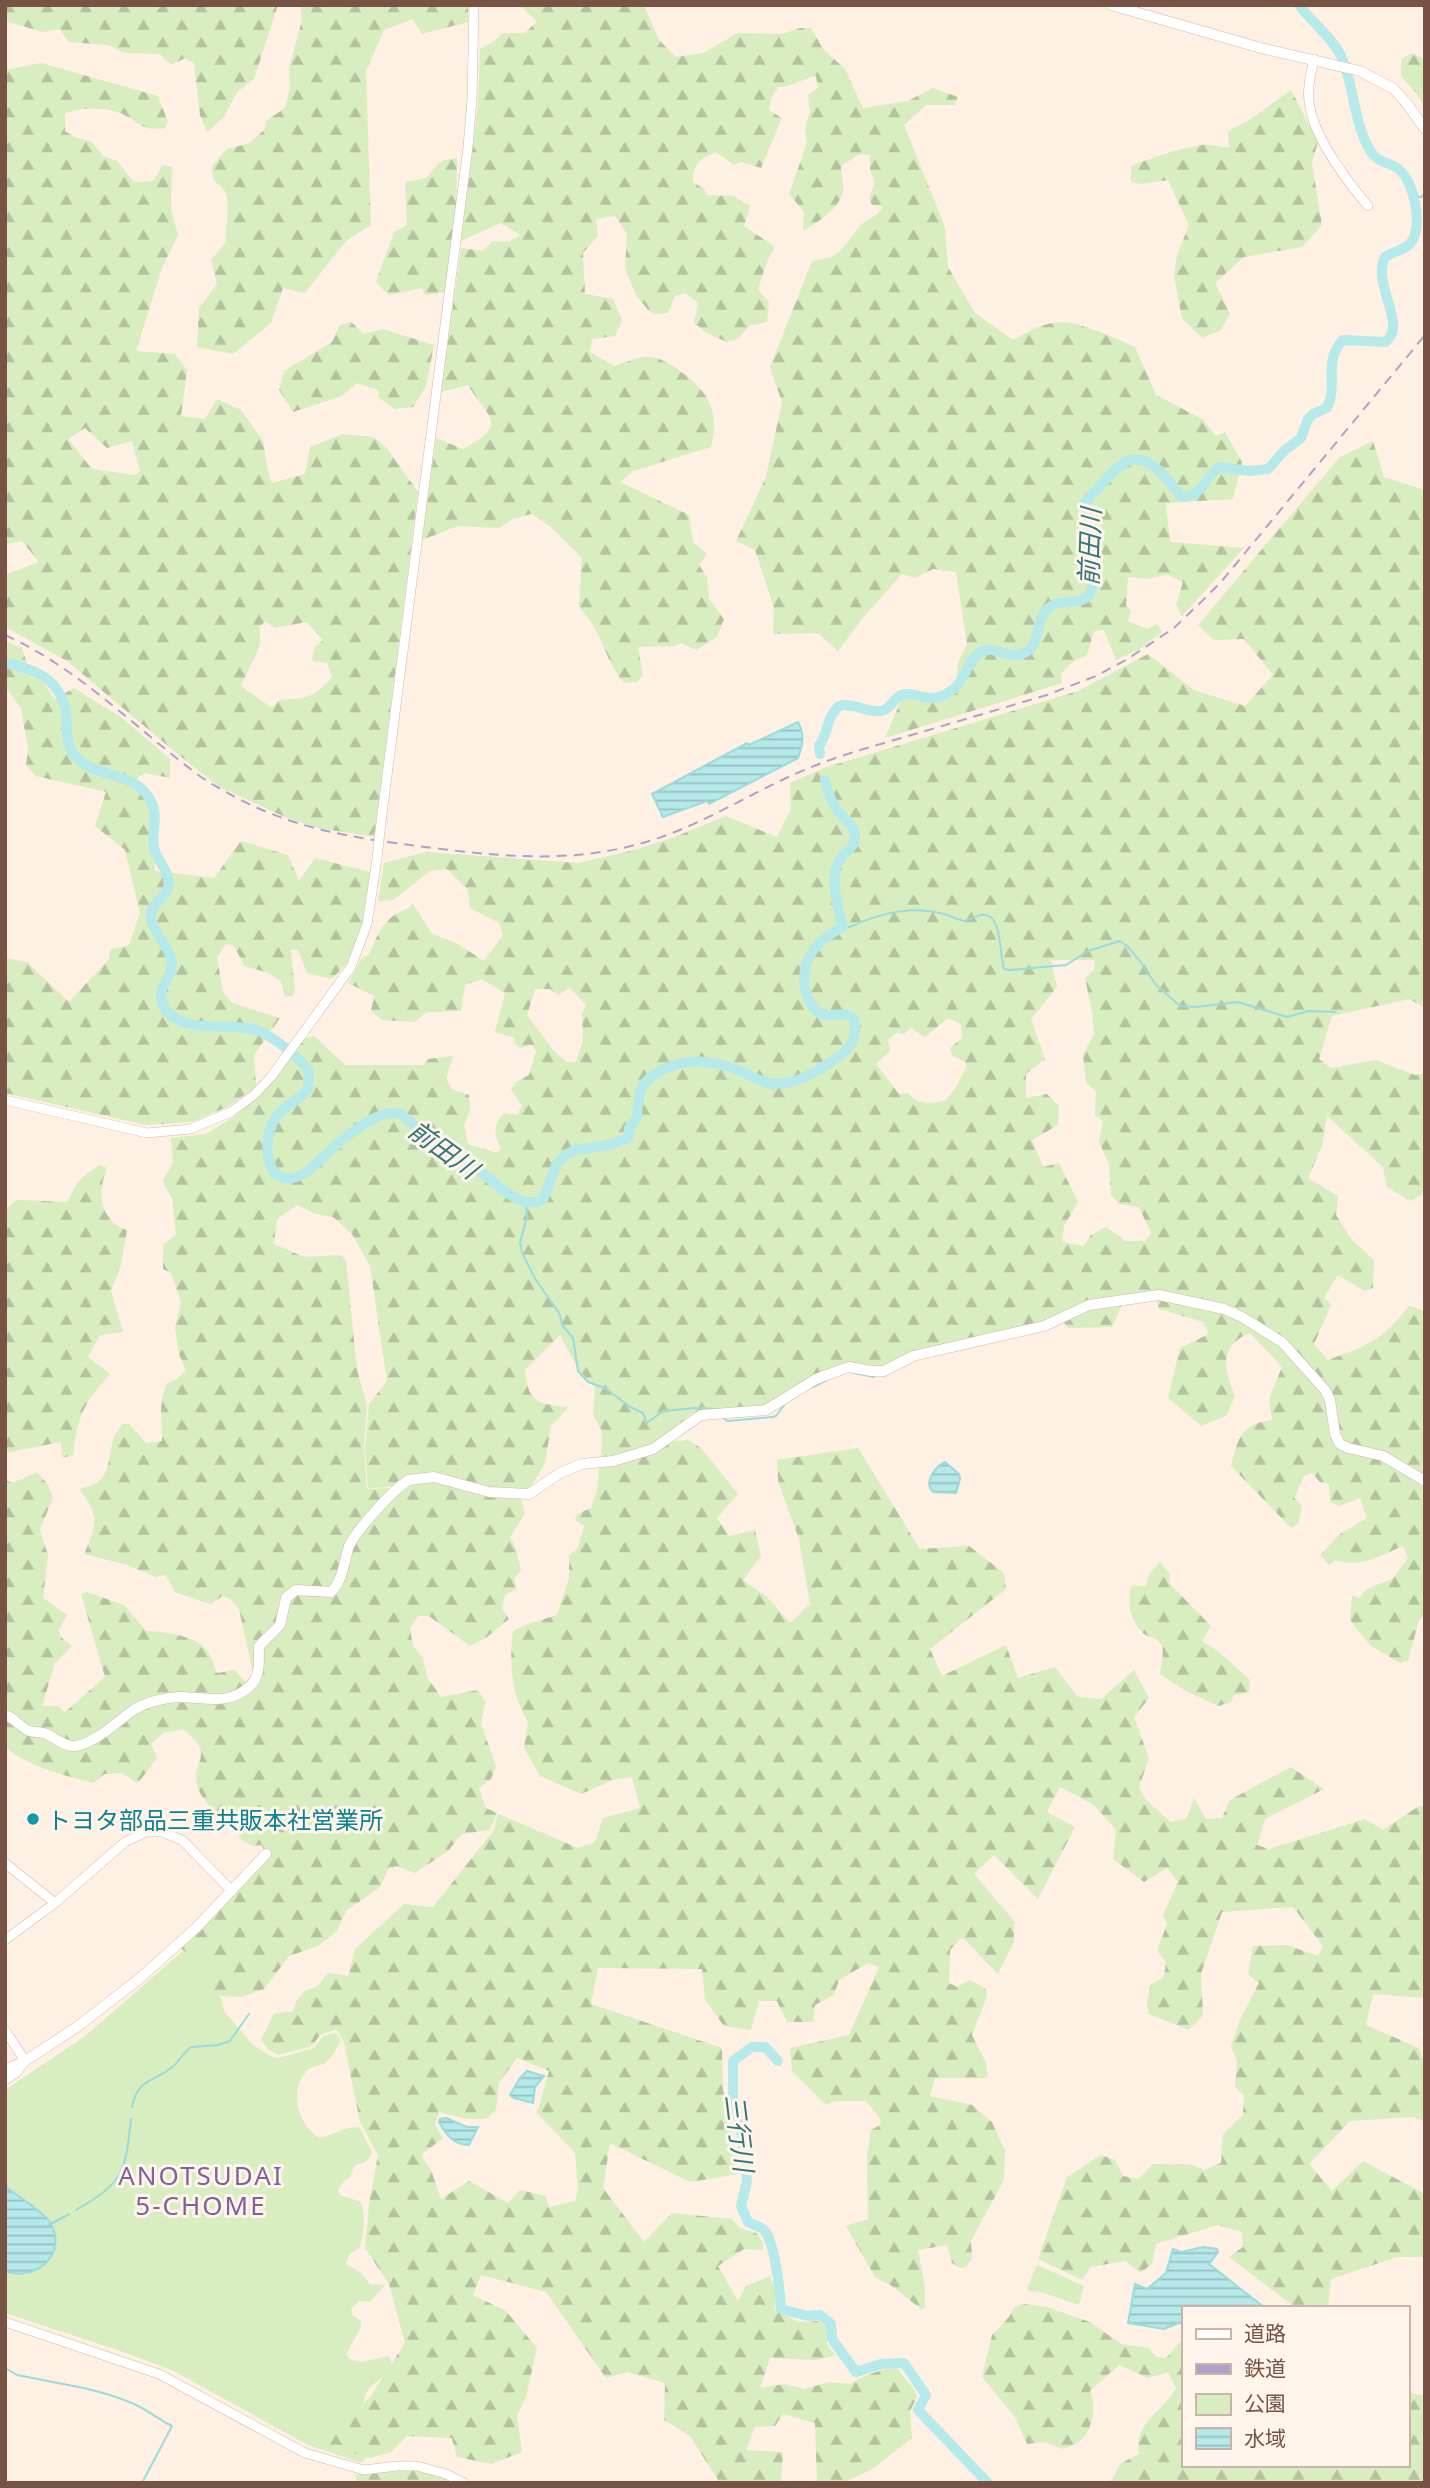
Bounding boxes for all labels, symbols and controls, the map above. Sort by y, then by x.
water label: 前田川 [1070,504,1108,587]
water label: 前田川 [402,1112,489,1188]
place label: トヨタ部品三重共販本社営業所 [47,1803,383,1836]
marker: トヨタ部品三重共販本社営業所 [25,1811,41,1827]
water label: 三行川 [717,2092,763,2177]
district label: ANOTSUDAI 5-CHOME [118,2157,284,2223]
legend [1182,2306,1409,2467]
text: 道路 [1244,2319,1286,2347]
text: 鉄道 [1244,2354,1286,2382]
text: 公園 [1244,2389,1286,2417]
text: 水域 [1244,2424,1286,2452]

